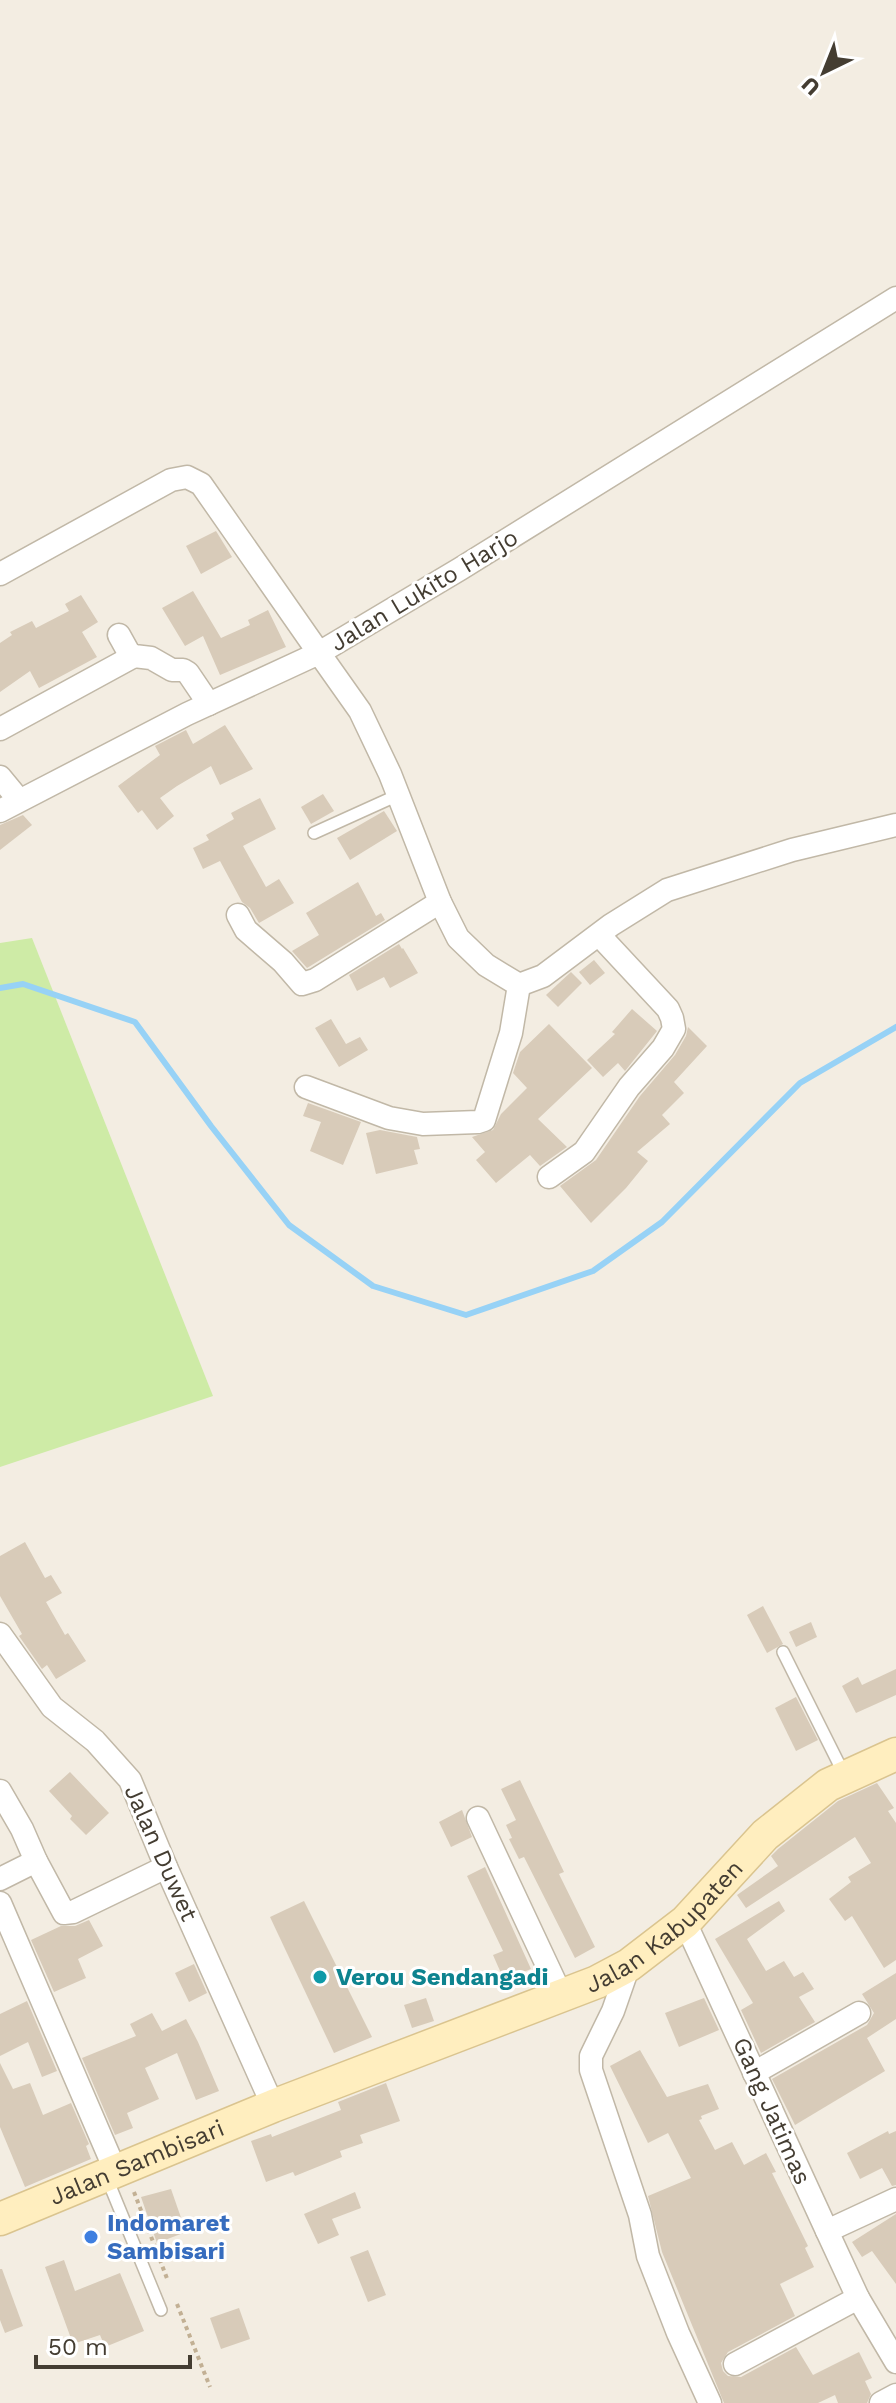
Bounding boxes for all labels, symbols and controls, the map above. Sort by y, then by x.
north arrow [784,32,864,112]
text: U [796,72,825,101]
street label: Jalan Lukito Harjo [325,523,523,657]
street label: Jalan Duwet [119,1781,203,1925]
street label: Jalan Kabupaten [582,1854,749,1999]
place label: Verou Sendangadi [336,1963,549,1991]
marker: Verou Sendangadi [311,1968,329,1986]
street label: Gang Jatimas [727,2033,817,2189]
street label: Jalan Sambisari [45,2114,228,2211]
place label: Indomaret Sambisari [107,2209,230,2265]
marker: Indomaret Sambisari [82,2228,100,2246]
scale bar [36,2319,190,2369]
text: 50 m [48,2333,108,2361]

